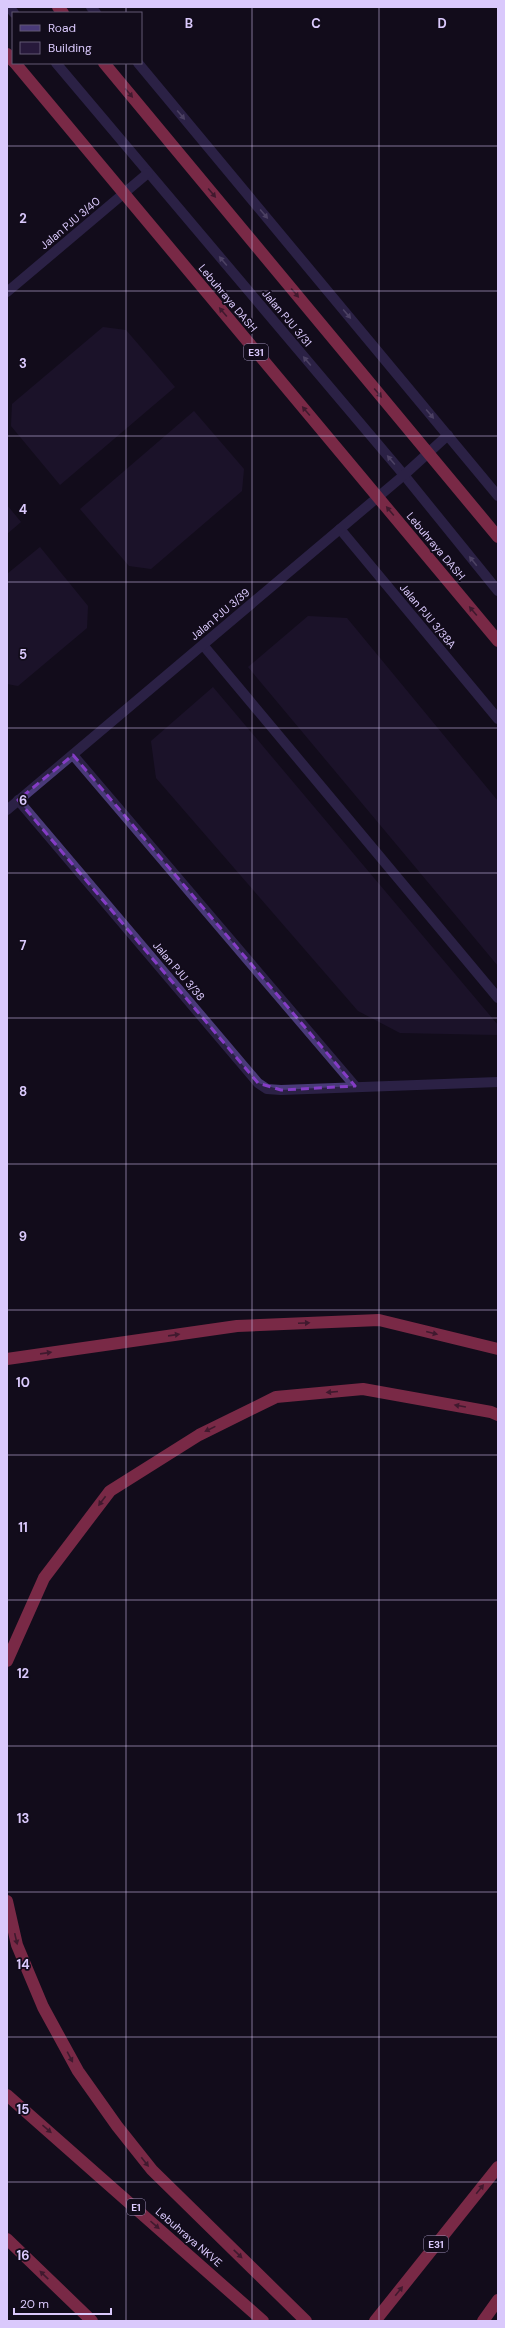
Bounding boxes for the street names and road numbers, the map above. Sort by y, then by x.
street label: Jalan PJU 3/40 [37,194,103,252]
street label: Lebuhraya DASH [196,261,260,335]
street label: Jalan PJU 3/31 [259,287,315,349]
road number: E31 [244,344,268,360]
street label: Lebuhraya DASH [404,509,468,583]
street label: Jalan PJU 3/38A [397,581,459,651]
street label: Jalan PJU 3/39 [187,585,253,643]
street label: Jalan PJU 3/38 [150,938,208,1004]
road number: E1 [127,2199,145,2215]
street label: Lebuhraya NKVE [153,2204,225,2270]
road number: E31 [424,2236,448,2252]

